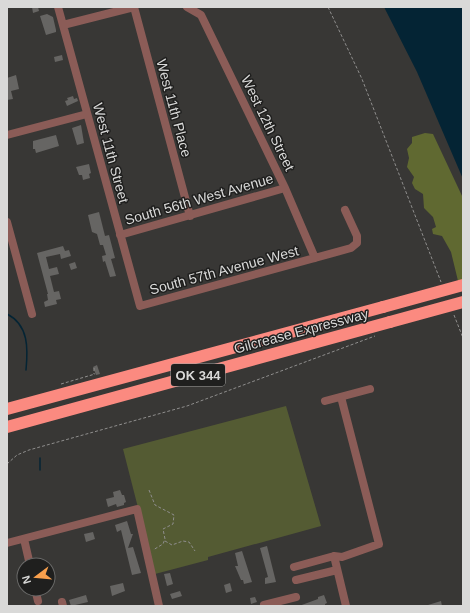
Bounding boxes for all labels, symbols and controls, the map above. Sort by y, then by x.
street label: West 11th Place [153,57,195,159]
street label: West 12th Street [238,73,298,173]
street label: West 11th Street [90,101,132,205]
street label: South 56th West Avenue [123,170,275,228]
street label: South 57th Avenue West [148,242,300,298]
street label: Gilcrease Expressway [232,305,370,357]
road number: OK 344 [171,364,225,386]
north arrow [16,557,56,597]
text: N [20,574,33,585]

